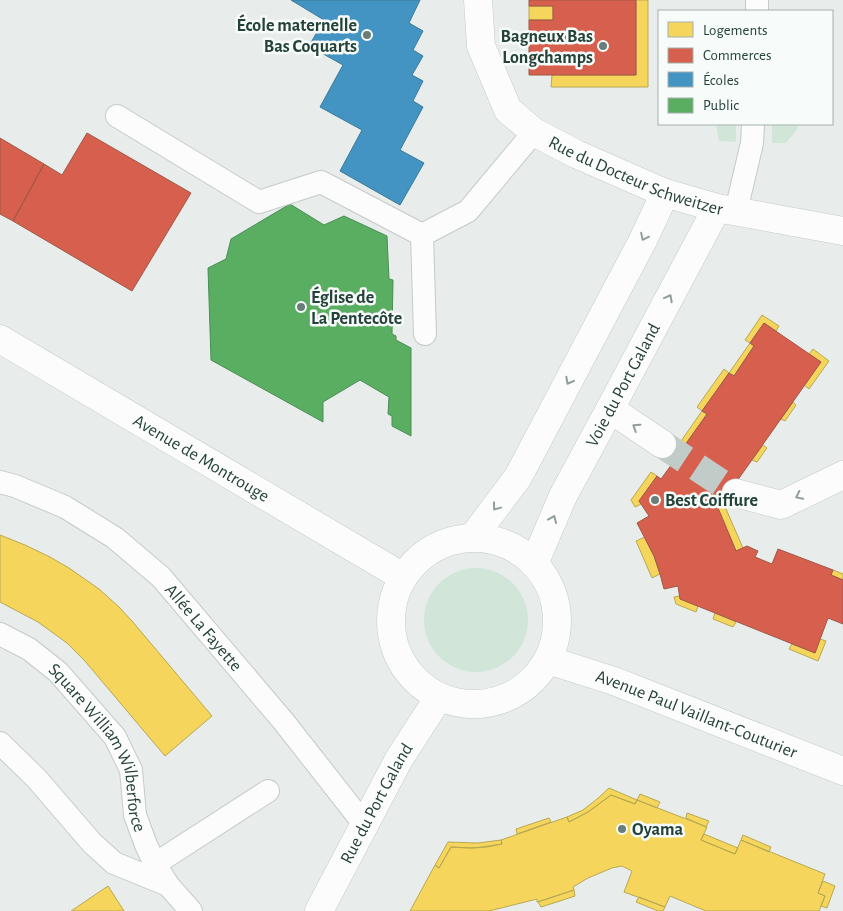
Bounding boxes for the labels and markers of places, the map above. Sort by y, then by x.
place label: École maternelle Bas Coquarts [237,14,357,56]
place label: Bagneux Bas Longchamps [500,28,593,67]
marker: École maternelle Bas Coquarts [361,29,373,41]
marker: Bagneux Bas Longchamps [597,40,609,52]
place label: Église de La Pentecôte [311,286,402,328]
marker: Église de La Pentecôte [295,301,307,313]
place label: Best Coiffure [665,492,758,510]
marker: Best Coiffure [649,494,661,506]
place label: Oyama [632,821,684,839]
marker: Oyama [616,823,628,835]

